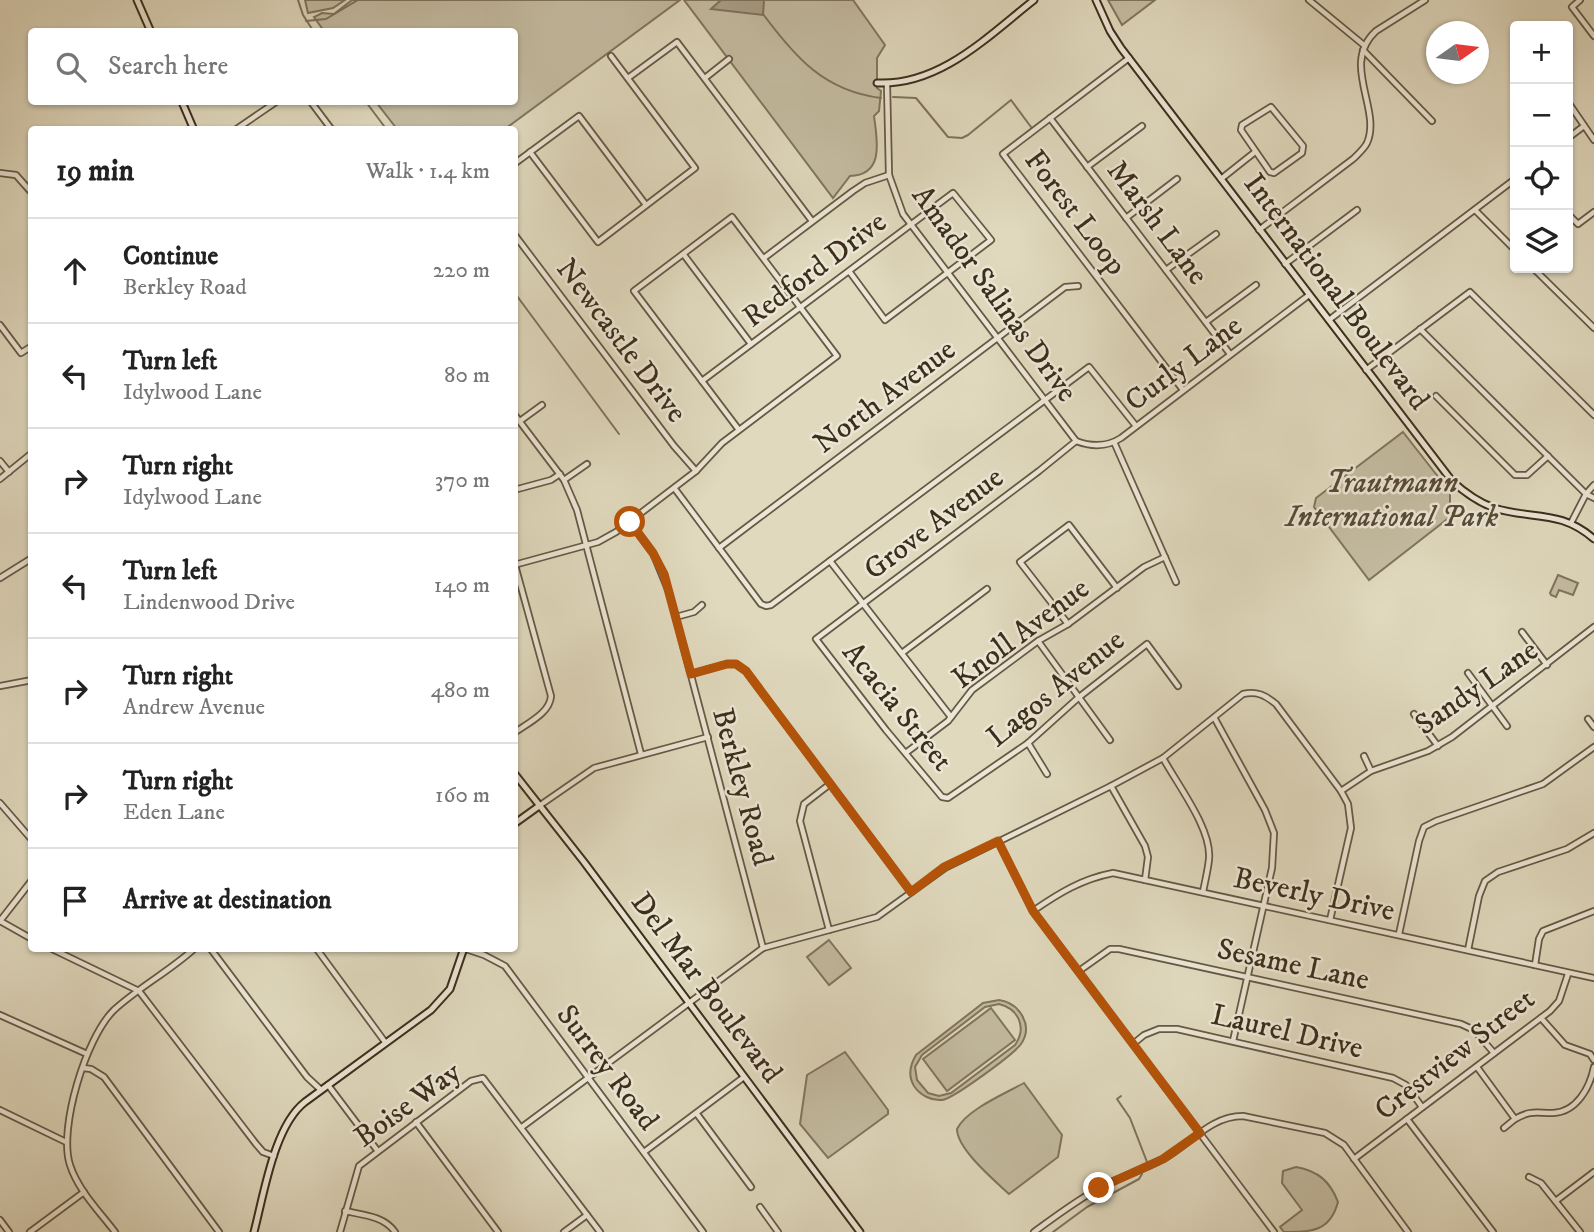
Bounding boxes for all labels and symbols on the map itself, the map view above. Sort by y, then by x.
north arrow [1426,21,1489,84]
street label: Forest Loop [1016,143,1134,283]
street label: Marsh Lane [1098,154,1216,292]
street label: International Boulevard [1235,166,1437,418]
street label: Amador Salinas Drive [903,179,1085,409]
street label: Redford Drive [736,204,894,336]
street label: Newcastle Drive [547,252,695,430]
street label: Curly Lane [1118,308,1250,420]
street label: North Avenue [807,332,963,462]
street label: Grove Avenue [857,460,1011,588]
park label: Trautmann International Park [1284,465,1499,536]
route start [614,506,645,537]
street label: Knoll Avenue [945,570,1097,698]
street label: Lagos Avenue [980,622,1132,756]
street label: Sandy Lane [1408,632,1546,744]
street label: Acacia Street [834,635,960,779]
street label: Berkley Road [703,704,781,870]
street label: Beverly Drive [1230,860,1398,930]
street label: Del Mar Boulevard [622,885,790,1091]
street label: Sesame Lane [1214,931,1372,999]
street label: Crestview Street [1368,981,1542,1129]
street label: Laurel Drive [1207,997,1367,1067]
street label: Surrey Road [548,998,666,1138]
street label: Boise Way [347,1054,469,1156]
route end [1083,1172,1114,1203]

